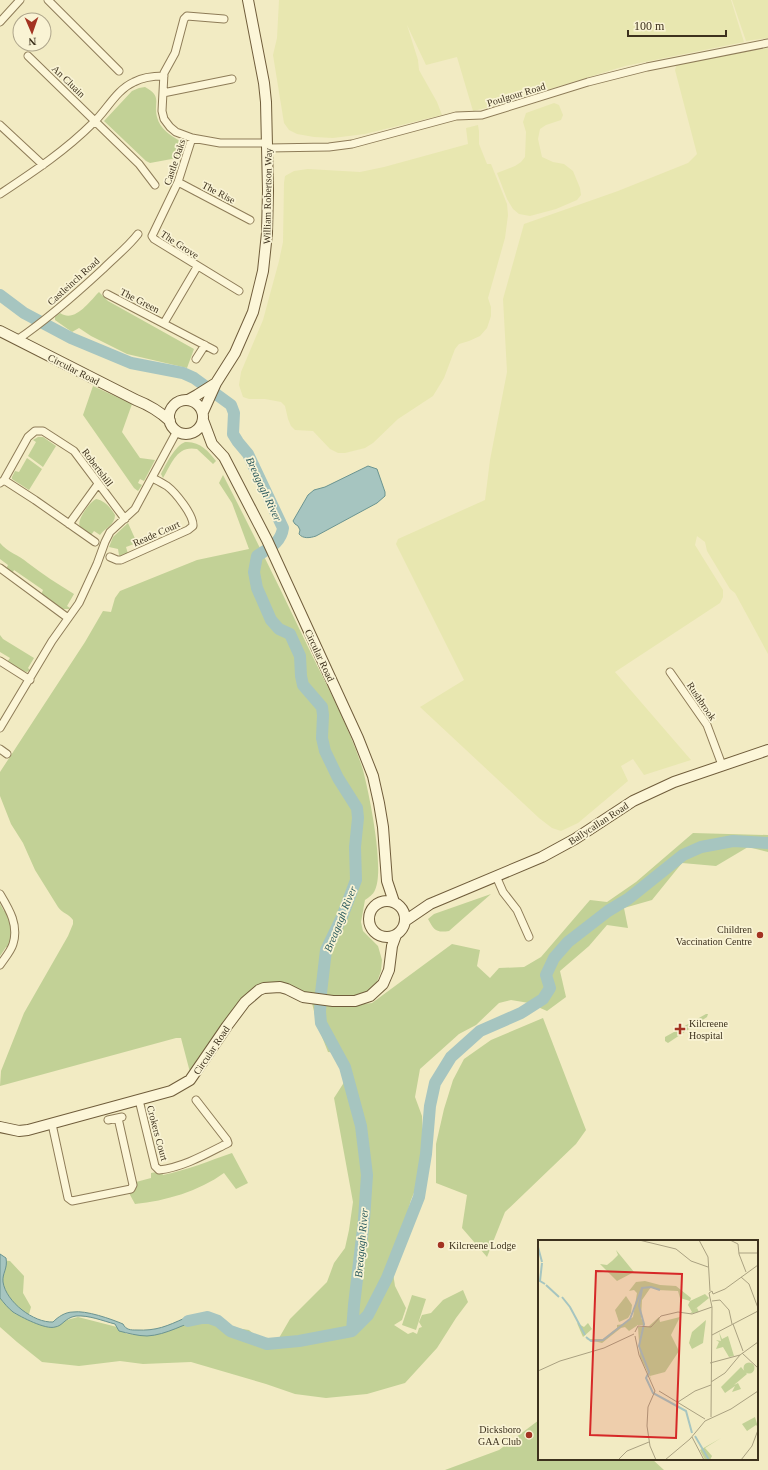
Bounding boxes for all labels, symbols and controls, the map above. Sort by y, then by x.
north arrow [12,12,52,52]
scale bar [628,12,726,38]
text: 100 m [634,19,665,33]
text: N [28,36,37,48]
street label: An Cluain [50,63,87,100]
street label: Poulgour Road [486,80,547,109]
street label: Castle Oaks [161,138,188,187]
street label: William Robertson Way [261,148,274,244]
street label: The Rise [200,179,238,206]
street label: The Grove [159,228,201,261]
street label: Castleinch Road [45,255,101,307]
street label: The Green [118,286,161,315]
street label: Circular Road [46,352,101,387]
street label: Robertshill [80,446,115,489]
water label: Breagagh River [244,455,284,524]
street label: Reade Court [131,518,182,549]
street label: Circular Road [303,627,336,683]
street label: Rushbrook [685,680,718,723]
street label: Ballycallan Road [566,800,630,847]
water label: Breagagh River [321,884,359,953]
place label: Children Vaccination Centre [676,924,753,947]
marker: Children Vaccination Centre [755,930,765,940]
place label: Kilcreene Hospital [689,1018,728,1041]
marker: Kilcreene Hospital [674,1023,686,1035]
street label: Circular Road [191,1024,232,1077]
street label: Crokers Court [145,1104,170,1162]
water label: Breagagh River [352,1207,370,1278]
marker: Kilcreene Lodge [436,1240,446,1250]
place label: Kilcreene Lodge [449,1240,516,1251]
inset map [538,1240,758,1460]
place label: Dicksboro GAA Club [478,1424,521,1447]
marker: Dicksboro GAA Club [524,1430,534,1440]

